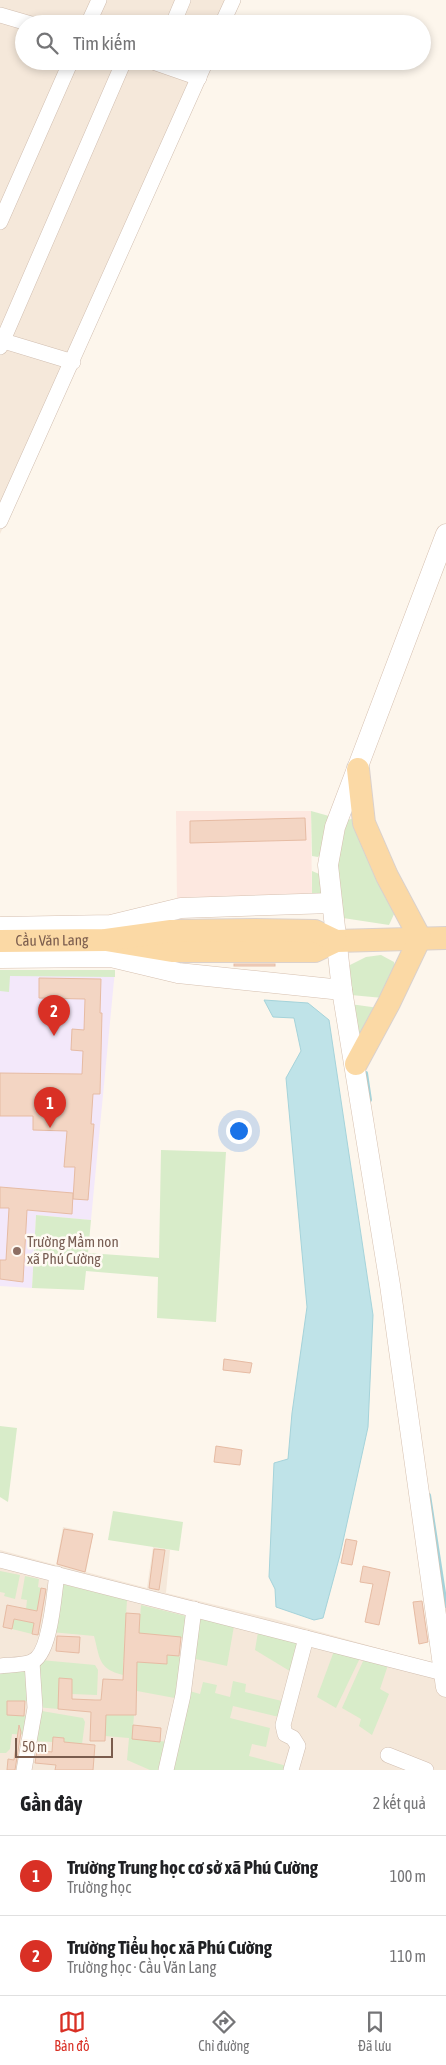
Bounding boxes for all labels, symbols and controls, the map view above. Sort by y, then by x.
search box [15,15,431,70]
icon: search [33,29,61,57]
text: Tìm kiếm [73,32,136,54]
street label: Cầu Văn Lang [16,931,89,949]
pin: 2 [38,995,70,1036]
pin: 1 [34,1087,66,1128]
your location [226,1118,252,1144]
place label: Trường Mầm non xã Phú Cường [27,1233,119,1267]
marker: Trường Mầm non xã Phú Cường [11,1245,23,1257]
scale bar [15,1735,112,1758]
text: 50 m [22,1739,47,1755]
text: Gần đây [20,1791,82,1815]
text: 2 kết quả [373,1794,426,1812]
text: Trường Trung học cơ sở xã Phú Cường [67,1856,318,1878]
text: 1 [32,1867,40,1885]
text: 100 m [390,1867,426,1885]
text: Trường học [67,1878,131,1896]
text: Trường Tiểu học xã Phú Cường [67,1936,272,1958]
text: 2 [32,1947,40,1965]
text: 110 m [390,1947,426,1965]
text: Trường học · Cầu Văn Lang [67,1958,216,1976]
tab: Bản đồ [54,2008,90,2054]
tab: Chỉ đường [198,2008,249,2054]
tab: Đã lưu [358,2008,392,2054]

